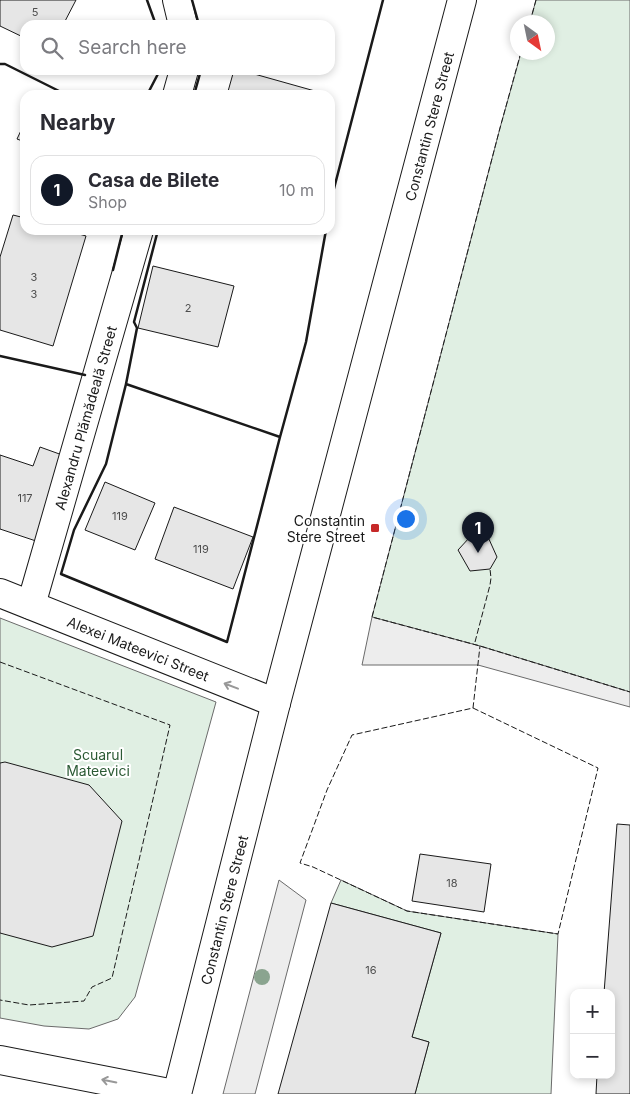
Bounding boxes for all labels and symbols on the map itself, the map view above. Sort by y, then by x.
house number: 5 [32,5,39,19]
north arrow [510,15,555,60]
street label: Constantin Stere Street [401,49,457,203]
house number: 3 [31,270,38,284]
house number: 3 [31,287,38,301]
house number: 2 [185,301,191,315]
street label: Alexandru Plămădeală Street [50,323,120,512]
house number: 117 [17,491,33,505]
your location [393,506,419,532]
house number: 119 [112,509,128,523]
place label: Constantin Stere Street [287,512,365,545]
pin: 1 [462,512,494,553]
marker: Constantin Stere Street [369,522,381,534]
house number: 119 [193,542,209,556]
street label: Alexei Mateevici Street [65,612,212,684]
one-way arrow [224,681,239,690]
park label: Scuarul Mateevici [66,746,130,779]
street label: Constantin Stere Street [197,833,251,986]
house number: 18 [446,876,458,890]
house number: 16 [365,963,377,977]
one-way arrow [102,1076,118,1086]

